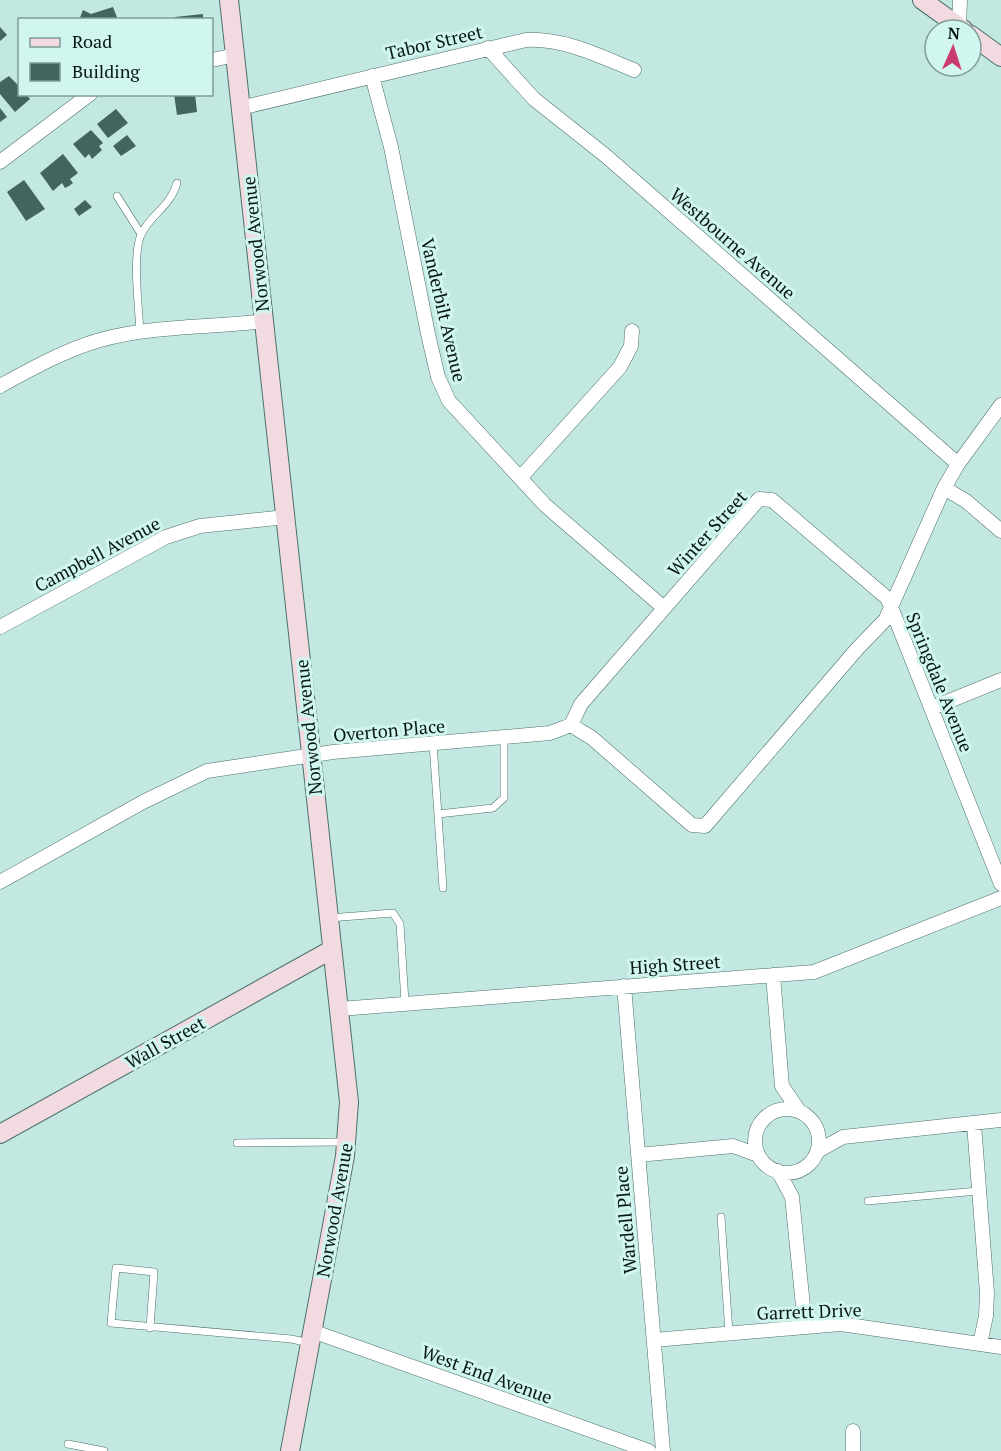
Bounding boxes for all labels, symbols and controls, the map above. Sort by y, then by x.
legend [18,18,213,96]
north arrow [923,18,983,78]
street label: Tabor Street [383,19,485,65]
text: N [947,22,960,44]
text: Road [72,29,112,53]
text: Building [72,59,140,83]
street label: Norwood Avenue [236,175,274,313]
street label: Westbourne Avenue [665,182,801,304]
street label: Vanderbilt Avenue [416,236,472,384]
street label: Winter Street [662,485,752,581]
street label: Campbell Avenue [30,511,164,597]
street label: Springdale Avenue [901,609,979,755]
street label: Norwood Avenue [289,658,327,796]
street label: Overton Place [332,713,446,747]
street label: High Street [629,949,722,979]
street label: Wall Street [121,1010,210,1074]
street label: Norwood Avenue [310,1141,358,1279]
street label: Wardell Place [608,1165,642,1275]
street label: Garrett Drive [756,1297,862,1325]
street label: West End Avenue [418,1339,556,1409]

